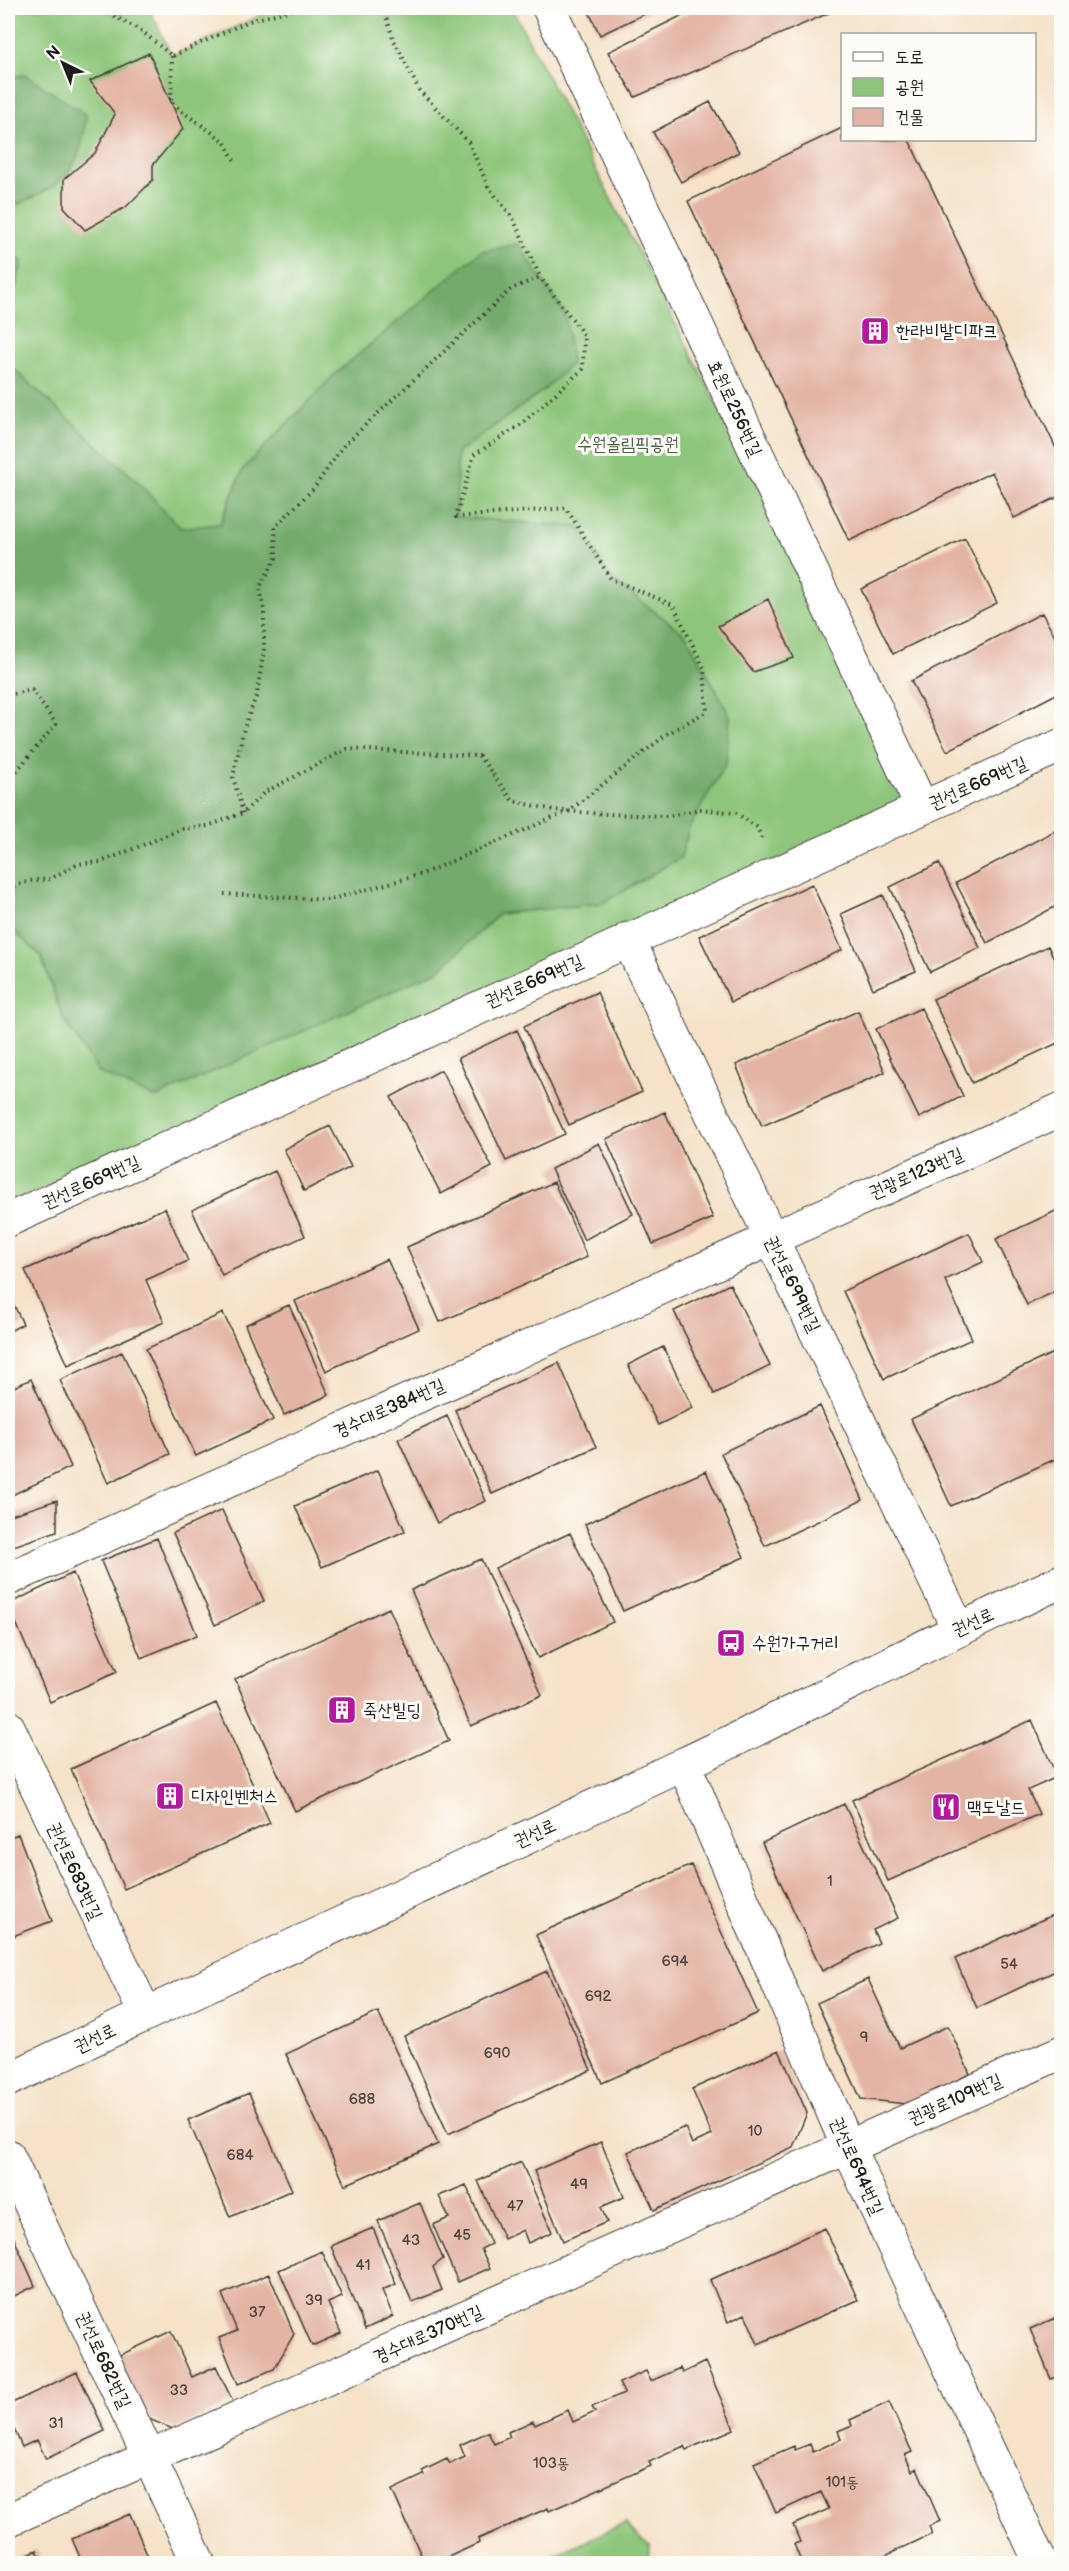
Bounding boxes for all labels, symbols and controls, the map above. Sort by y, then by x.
north arrow [33,33,93,93]
legend [841,33,1036,141]
text: N [43,42,65,64]
text: 도로 [895,47,924,68]
text: 공원 [895,77,924,98]
text: 건물 [895,107,924,128]
building icon: 한라비발디파크 [859,315,891,347]
place label: 한라비발디파크 [896,321,997,342]
street label: 효원로256번길 [703,356,766,460]
park label: 수원올림픽공원 [577,434,679,455]
street label: 권선로669번길 [926,752,1031,814]
street label: 권선로669번길 [482,950,587,1012]
street label: 권광로123번길 [866,1143,967,1204]
street label: 권선로669번길 [39,1151,144,1213]
street label: 권선로699번길 [760,1233,825,1336]
street label: 경수대로384번길 [330,1374,449,1442]
street label: 권선로 [949,1604,997,1641]
bus stop icon: 수원가구거리 [715,1627,747,1659]
place label: 수원가구거리 [752,1633,839,1654]
building icon: 죽산빌딩 [326,1694,358,1726]
place label: 죽산빌딩 [363,1700,421,1721]
building icon: 디자인벤처스 [154,1780,186,1812]
place label: 디자인벤처스 [191,1786,278,1807]
restaurant icon: 맥도날드 [930,1791,962,1823]
place label: 맥도날드 [967,1797,1025,1818]
street label: 권선로 [511,1815,559,1852]
street label: 권선로683번길 [43,1819,106,1924]
house number: 1 [827,1872,833,1891]
house number: 694 [662,1952,689,1971]
house number: 54 [1000,1955,1018,1974]
house number: 692 [585,1987,611,2006]
street label: 권선로 [71,2019,119,2057]
house number: 9 [860,2028,868,2047]
house number: 690 [484,2044,511,2063]
street label: 권광로109번길 [905,2069,1006,2129]
house number: 688 [349,2090,376,2109]
street label: 권선로694번길 [826,2114,888,2219]
house number: 10 [748,2122,762,2141]
house number: 684 [226,2146,254,2165]
house number: 49 [570,2175,588,2194]
house number: 47 [507,2197,524,2216]
house number: 45 [453,2226,471,2245]
house number: 43 [402,2231,420,2250]
house number: 41 [356,2256,370,2275]
house number: 39 [305,2291,323,2310]
street label: 경수대로370번길 [370,2301,487,2368]
house number: 37 [249,2303,266,2322]
street label: 권선로682번길 [72,2308,135,2412]
house number: 33 [170,2381,188,2400]
house number: 31 [48,2414,64,2433]
house number: 103동 [533,2454,569,2473]
house number: 101동 [826,2473,858,2492]

